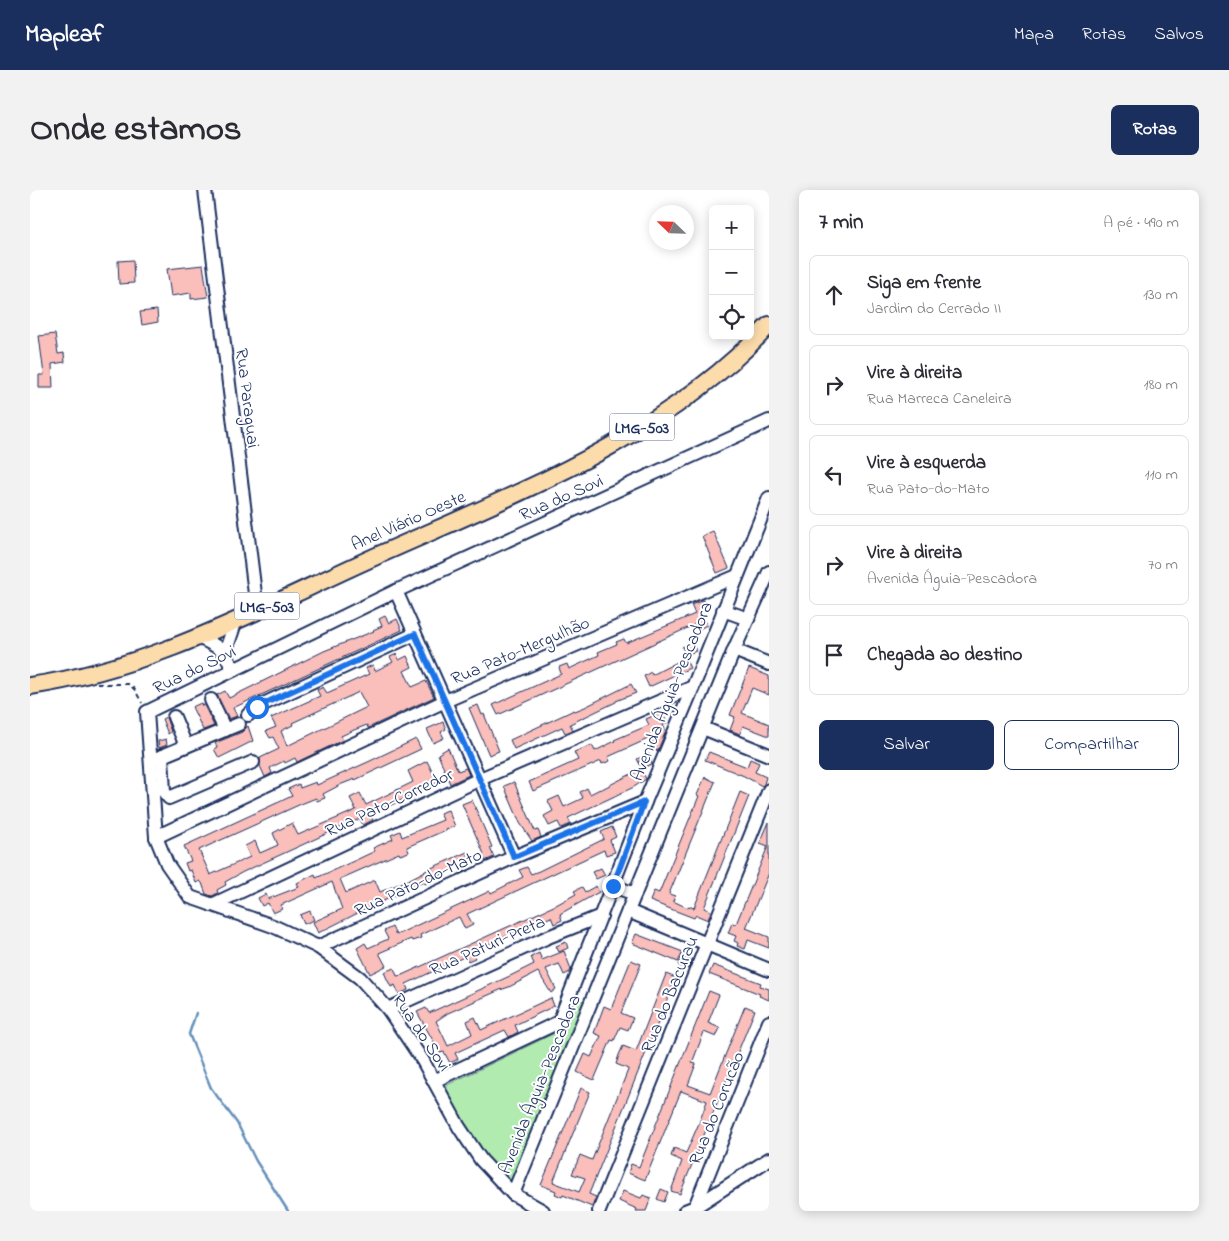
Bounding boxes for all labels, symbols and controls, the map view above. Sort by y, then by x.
text: Mapleaf [25,18,104,53]
text: Mapa [1014,22,1054,48]
text: Rotas [1082,22,1126,48]
text: Salvos [1154,22,1204,48]
text: Onde estamos [30,105,242,156]
button: Rotas [1111,105,1199,155]
north arrow [649,205,694,250]
map controls [709,205,754,340]
button: + [709,205,754,250]
text: 7 min [819,208,863,238]
text: A pé · 490 m [1103,211,1179,235]
button: − [709,250,754,295]
text: Siga em frente [867,270,981,297]
icon: ahead [820,281,848,309]
text: 130 m [1143,283,1178,307]
button: locate [709,295,754,340]
text: Jardim do Cerrado II [867,297,1001,321]
street label: Rua Paraguai [226,347,265,450]
text: Vire à direita [867,360,962,387]
icon: right [820,371,848,399]
text: 180 m [1144,373,1178,397]
text: Rua Marreca Caneleira [867,387,1012,411]
road number: LMG-503 [610,413,674,440]
text: Vire à esquerda [867,450,986,477]
icon: left [820,461,848,489]
text: 110 m [1144,463,1178,487]
street label: Rua do Sovi [516,469,608,529]
text: Rua Pato-do-Mato [867,477,990,501]
street label: Anel Viário Oeste [347,485,471,559]
text: Vire à direita [867,540,962,567]
icon: right [820,551,848,579]
text: 70 m [1148,553,1178,577]
text: Avenida Águia-Pescadora [867,567,1037,591]
road number: LMG-503 [234,592,300,620]
street label: Avenida Águia-Pescadora [625,598,722,786]
street label: Rua Pato-Mergulhão [447,611,595,694]
street label: Rua do Sovi [149,639,241,702]
icon: arrive [820,641,848,669]
text: Chegada ao destino [867,642,1022,669]
route start [246,696,269,719]
button: Salvar [819,720,994,770]
button: Compartilhar [1004,720,1179,770]
street label: Rua Pato-Corredor [321,762,459,845]
street label: Rua Pato-do-Mato [351,843,487,925]
route end [602,875,625,898]
street label: Rua Paturi-Preta [426,910,550,984]
street label: Rua do Bacurau [636,932,706,1057]
street label: Rua do Sovi [385,989,456,1077]
street label: Avenida Águia-Pescadora [493,991,590,1179]
street label: Rua do Corucão [683,1048,752,1169]

